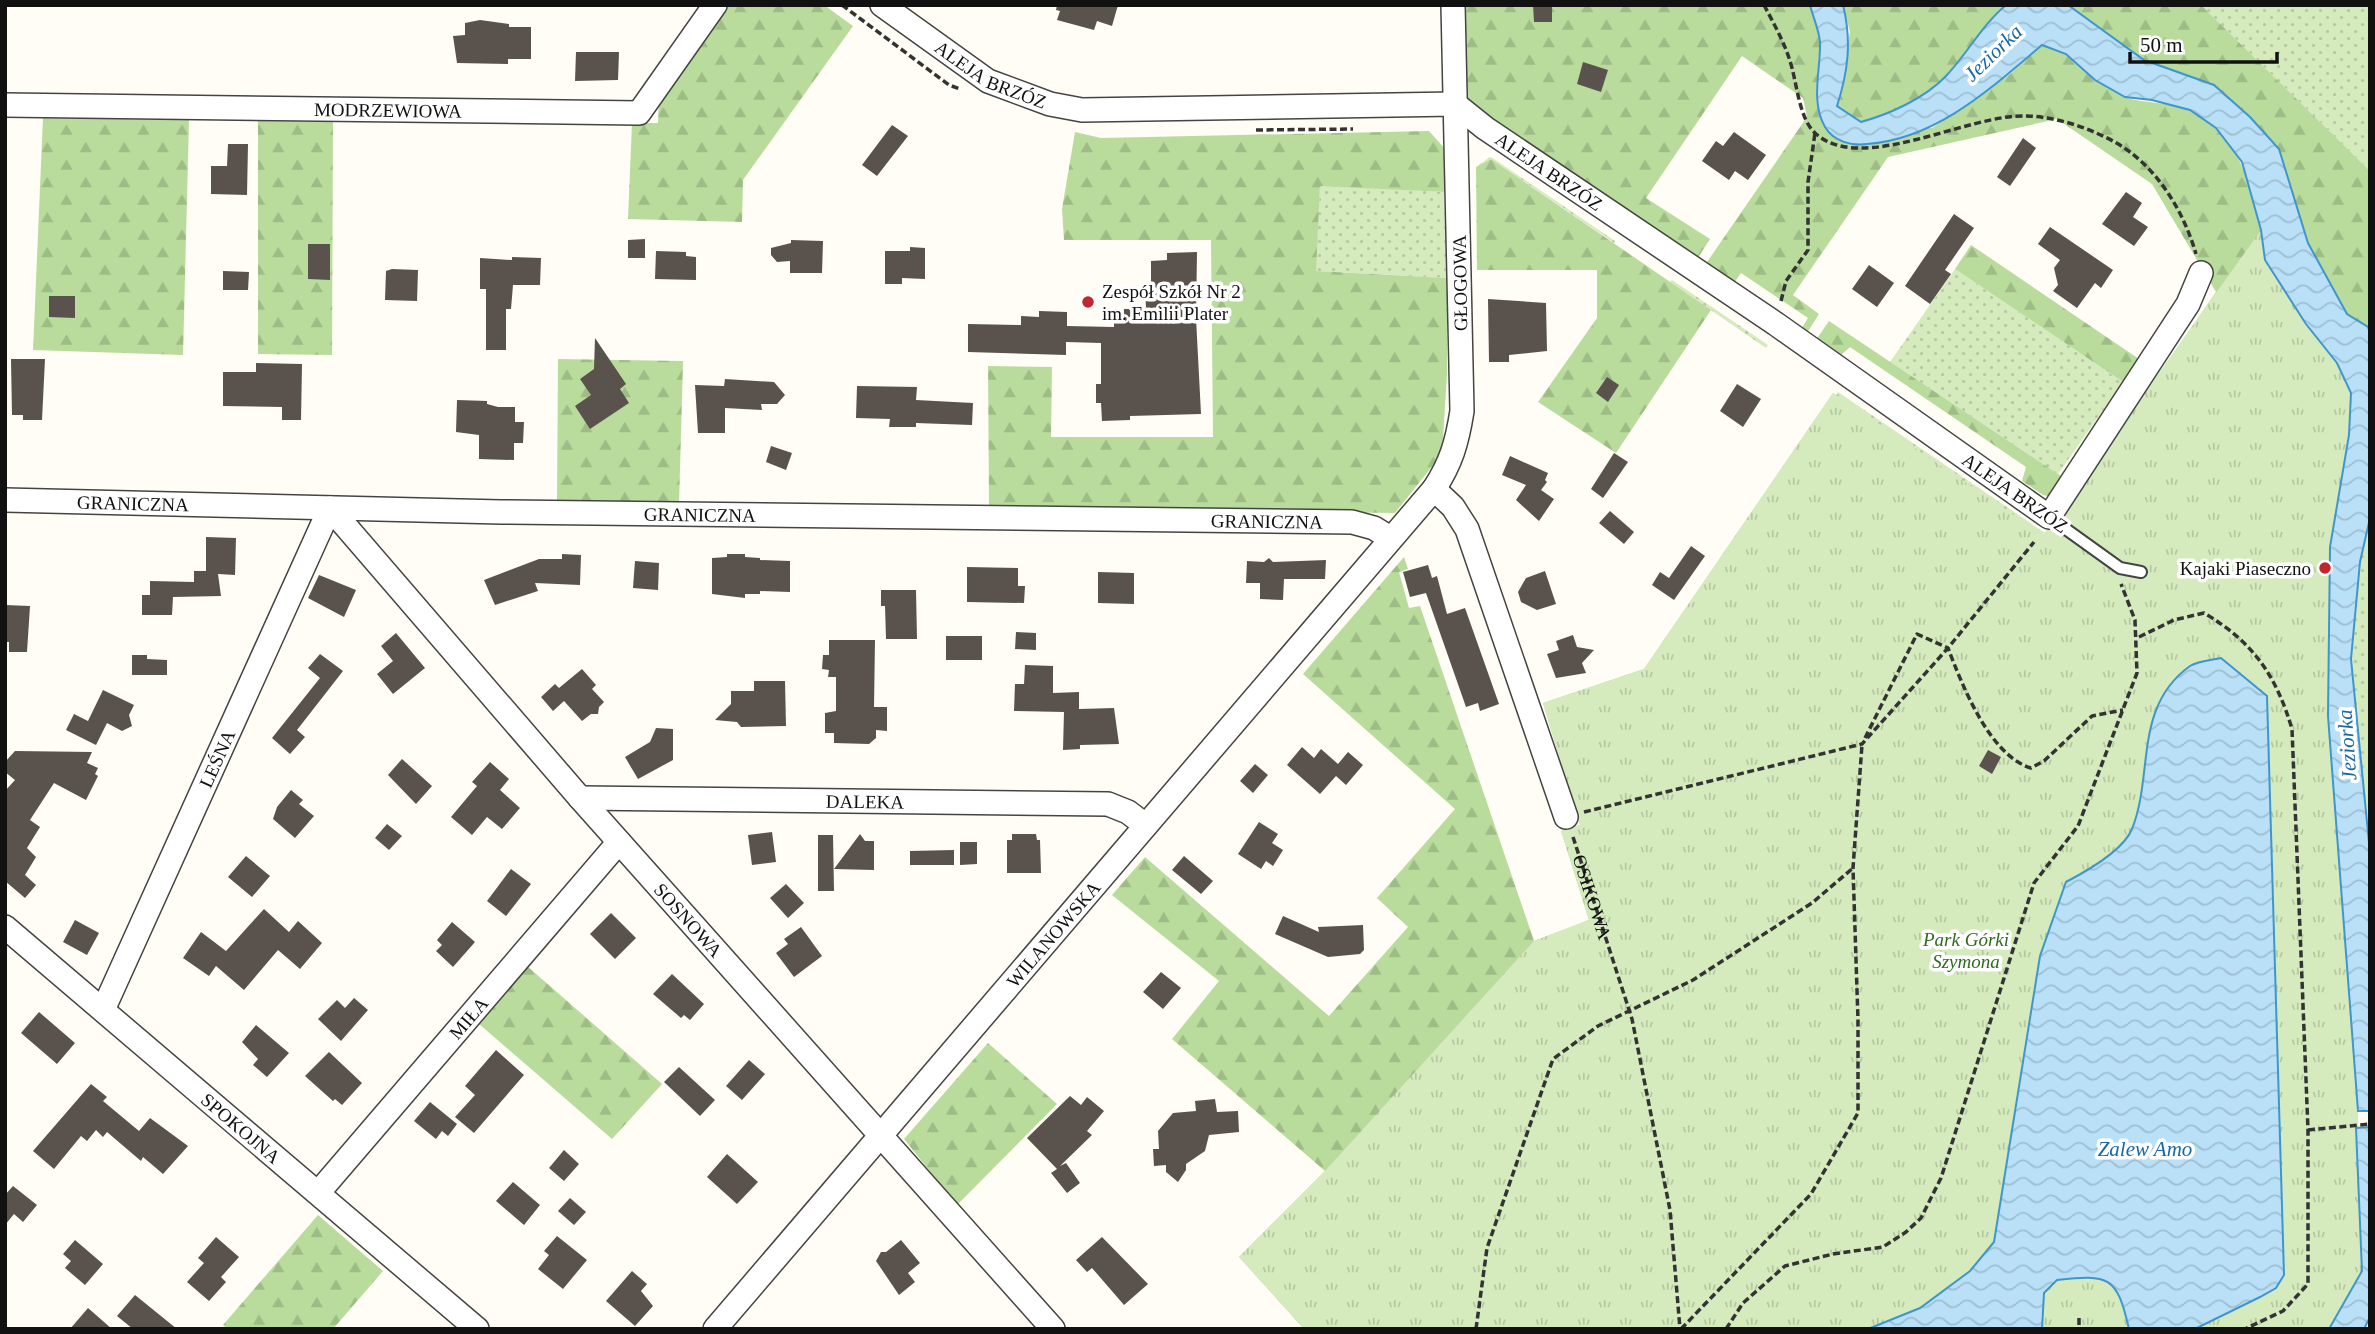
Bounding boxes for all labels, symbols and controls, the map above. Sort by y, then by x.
water label: Jeziorka [1959,20,2027,86]
scale bar [2130,21,2277,65]
text: 50 m [2140,33,2183,57]
street label: ALEJA BRZÓZ [931,36,1049,112]
street label: MODRZEWIOWA [314,98,462,121]
street label: ALEJA BRZÓZ [1492,128,1607,215]
street label: GŁOGOWA [1449,235,1471,331]
place label: Zespół Szkół Nr 2 im. Emilii Plater [1102,281,1241,324]
marker: Zespół Szkół Nr 2 im. Emilii Plater [1080,294,1096,310]
street label: ALEJA BRZÓZ [1958,449,2072,537]
street label: GRANICZNA [77,491,189,515]
street label: GRANICZNA [644,503,756,525]
street label: GRANICZNA [1211,510,1323,532]
place label: Kajaki Piaseczno [2180,558,2311,579]
marker: Kajaki Piaseczno [2317,560,2333,576]
water label: Jeziorka [2333,709,2361,781]
street label: LEŚNA [195,726,239,791]
street label: DALEKA [826,790,904,812]
street label: OSIKOWA [1569,852,1616,942]
street label: WILANOWSKA [1002,876,1105,991]
street label: SOSNOWA [650,879,727,961]
park label: Park Górki Szymona [1922,929,2009,972]
street label: MIŁA [445,992,492,1043]
street label: SPOKOJNA [197,1088,285,1168]
water label: Zalew Amo [2098,1137,2192,1161]

